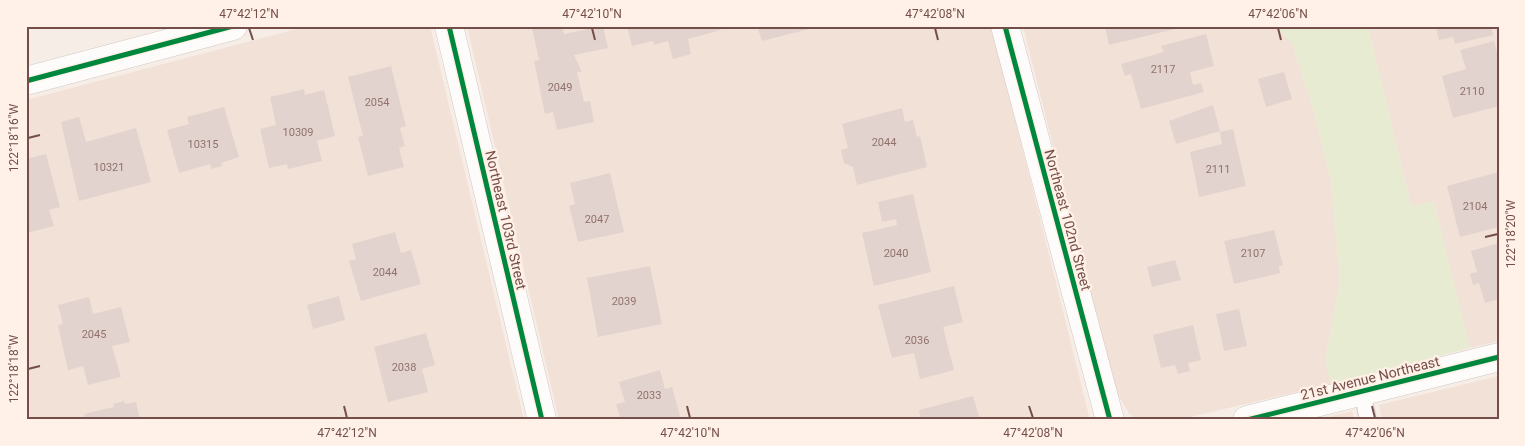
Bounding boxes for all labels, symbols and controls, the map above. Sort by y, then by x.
text: 47°42'12"N [219,7,279,21]
text: 47°42'10"N [562,7,622,21]
text: 47°42'08"N [905,7,965,21]
text: 47°42'06"N [1248,7,1308,21]
house number: 2117 [1151,63,1175,76]
house number: 2049 [548,81,572,94]
house number: 2110 [1460,85,1484,98]
house number: 2054 [365,96,389,109]
text: 122°18'16"W [7,104,21,172]
house number: 10309 [283,126,313,139]
house number: 2044 [872,136,896,149]
house number: 10315 [188,138,218,151]
street label: Northeast 102nd Street [1041,148,1095,293]
street label: Northeast 103rd Street [482,149,530,291]
house number: 10321 [94,161,124,174]
house number: 2111 [1206,163,1230,176]
house number: 2104 [1463,200,1487,213]
text: 122°18'20"W [1504,200,1518,268]
house number: 2047 [585,213,609,226]
house number: 2040 [884,247,908,260]
house number: 2107 [1241,247,1265,260]
house number: 2044 [373,266,397,279]
house number: 2039 [612,295,636,308]
house number: 2045 [82,328,106,341]
house number: 2036 [905,334,929,347]
text: 122°18'18"W [7,335,21,403]
street label: 21st Avenue Northeast [1299,353,1441,403]
house number: 2038 [392,361,416,374]
house number: 2033 [637,389,661,402]
text: 47°42'12"N [317,426,377,440]
text: 47°42'10"N [660,426,720,440]
text: 47°42'08"N [1003,426,1063,440]
text: 47°42'06"N [1345,426,1405,440]

